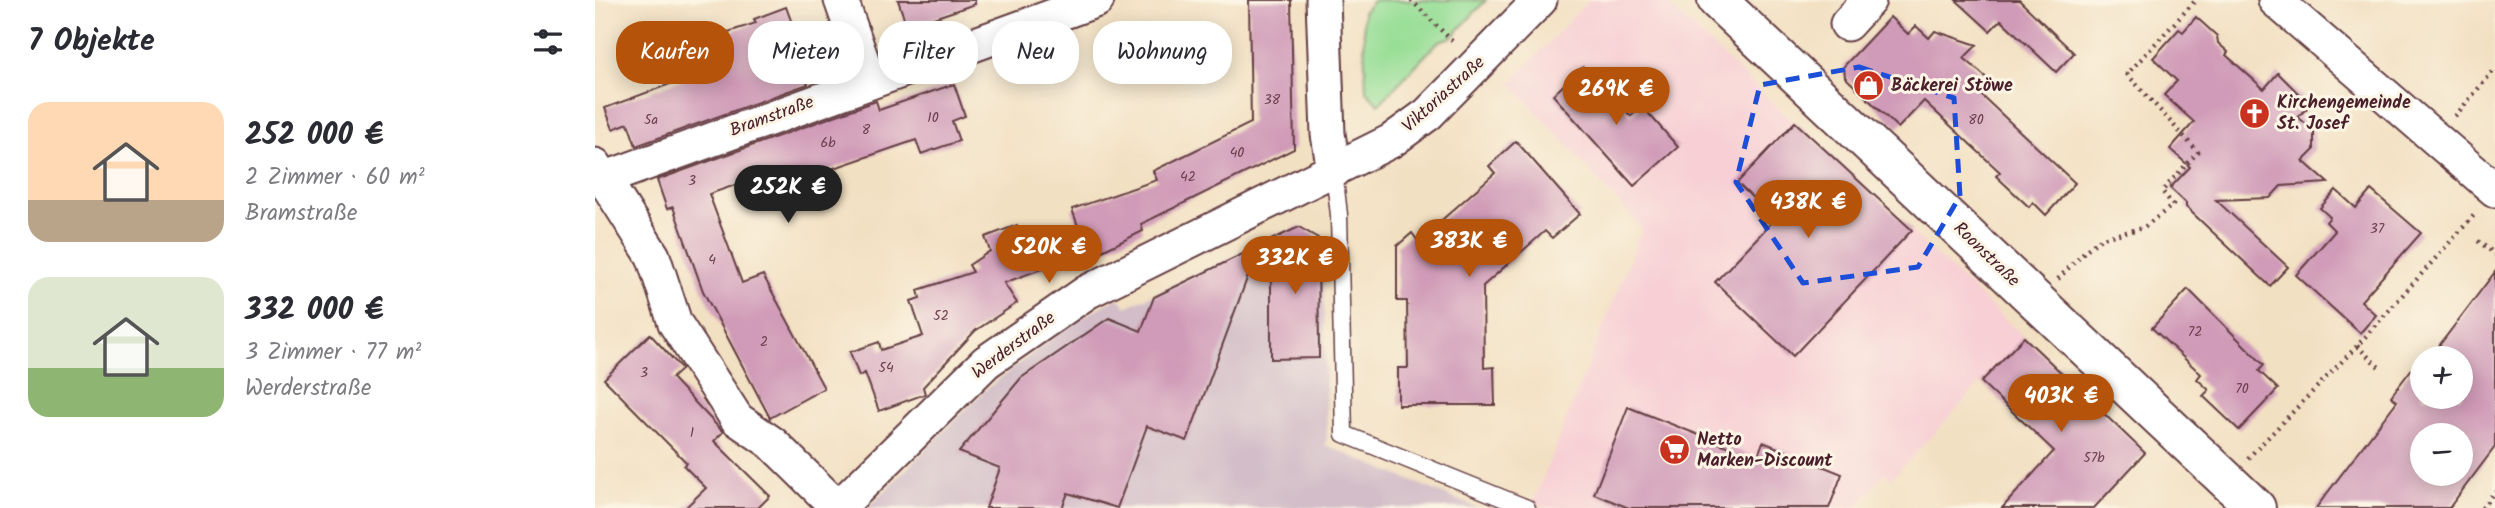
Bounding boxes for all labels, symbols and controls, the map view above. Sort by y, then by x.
text: 7 Objekte [28,18,155,66]
chip: Kaufen [616,21,734,84]
chip: Mieten [748,21,864,84]
chip: Filter [878,21,978,84]
chip: Neu [992,21,1079,84]
chip: Wohnung [1093,21,1232,84]
icon: filters [529,23,567,61]
street label: Viktoriastraße [1396,50,1492,140]
pin: 269K € [1559,68,1673,127]
shop icon: Bäckerei Stöwe [1851,69,1885,103]
text: 269K € [1579,72,1653,108]
place label: Bäckerei Stöwe [1891,72,2013,101]
street label: Bramstraße [726,88,818,146]
house number: 38 [1264,89,1281,111]
place label: Kirchengemeinde St. Josef [2277,89,2411,139]
church icon: Kirchengemeinde St. Josef [2237,96,2271,130]
house number: 10 [927,107,939,129]
house number: 5a [644,109,658,131]
house number: 80 [1968,109,1984,131]
text: 252 000 € [245,112,383,160]
house number: 8 [862,119,871,141]
icon: home [84,130,168,214]
house number: 6b [820,132,836,154]
house number: 40 [1230,142,1244,164]
text: 2 Zimmer · 60 m² [245,160,425,196]
pin: 252K € [731,166,845,225]
house number: 42 [1180,166,1196,188]
house number: 3 [688,170,696,192]
text: 252K € [750,170,826,206]
pin: 438K € [1751,180,1865,240]
text: 438K € [1770,185,1846,221]
text: Bramstraße [245,196,357,232]
street label: Roonstraße [1946,215,2026,295]
house number: 37 [2370,218,2385,240]
pin: 383K € [1412,219,1526,279]
text: 383K € [1431,224,1507,260]
pin: 520K € [992,226,1106,285]
text: 520K € [1012,230,1086,266]
pin: 332K € [1238,236,1352,296]
text: 332K € [1257,241,1333,277]
house number: 4 [708,249,716,271]
text: 332 000 € [245,287,384,335]
icon: home [84,305,168,389]
house number: 52 [933,305,949,327]
street label: Werderstraße [966,305,1062,387]
house number: 72 [2188,321,2202,343]
house number: 2 [760,331,768,353]
text: 3 Zimmer · 77 m² [245,335,421,371]
map controls [2410,346,2473,486]
button: + [2410,346,2473,409]
house number: 54 [878,357,894,379]
house number: 3 [640,362,648,384]
text: Werderstraße [245,371,371,407]
pin: 403K € [2004,374,2118,434]
house number: 70 [2235,378,2249,400]
text: 403K € [2024,379,2098,415]
house number: 1 [690,422,694,444]
button: − [2410,423,2473,486]
place label: Netto Marken-Discount [1697,426,1833,476]
supermarket icon: Netto Marken-Discount [1657,433,1691,467]
house number: 57b [2083,447,2105,469]

